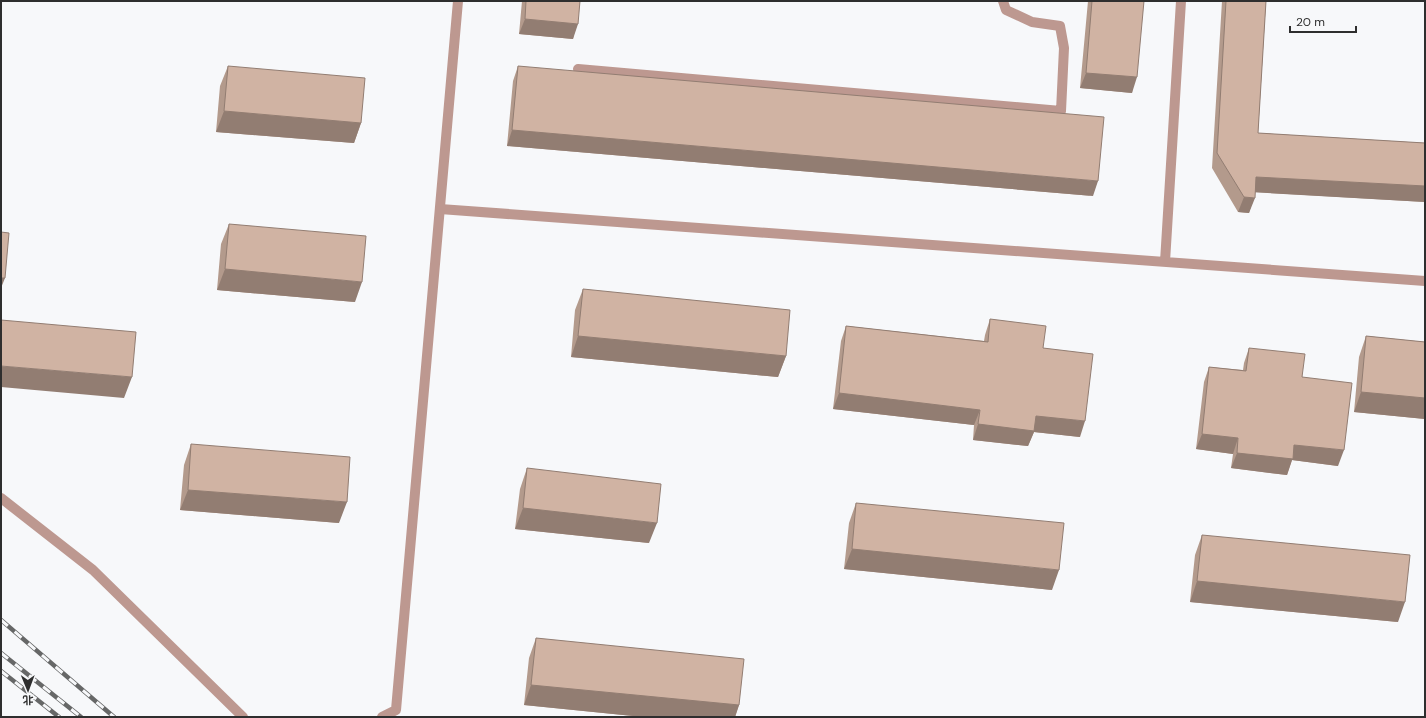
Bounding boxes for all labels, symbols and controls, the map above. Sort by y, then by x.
scale bar [1290,8,1356,34]
text: 20 m [1296,14,1325,30]
north arrow [8,670,48,710]
text: 北 [23,693,34,707]

